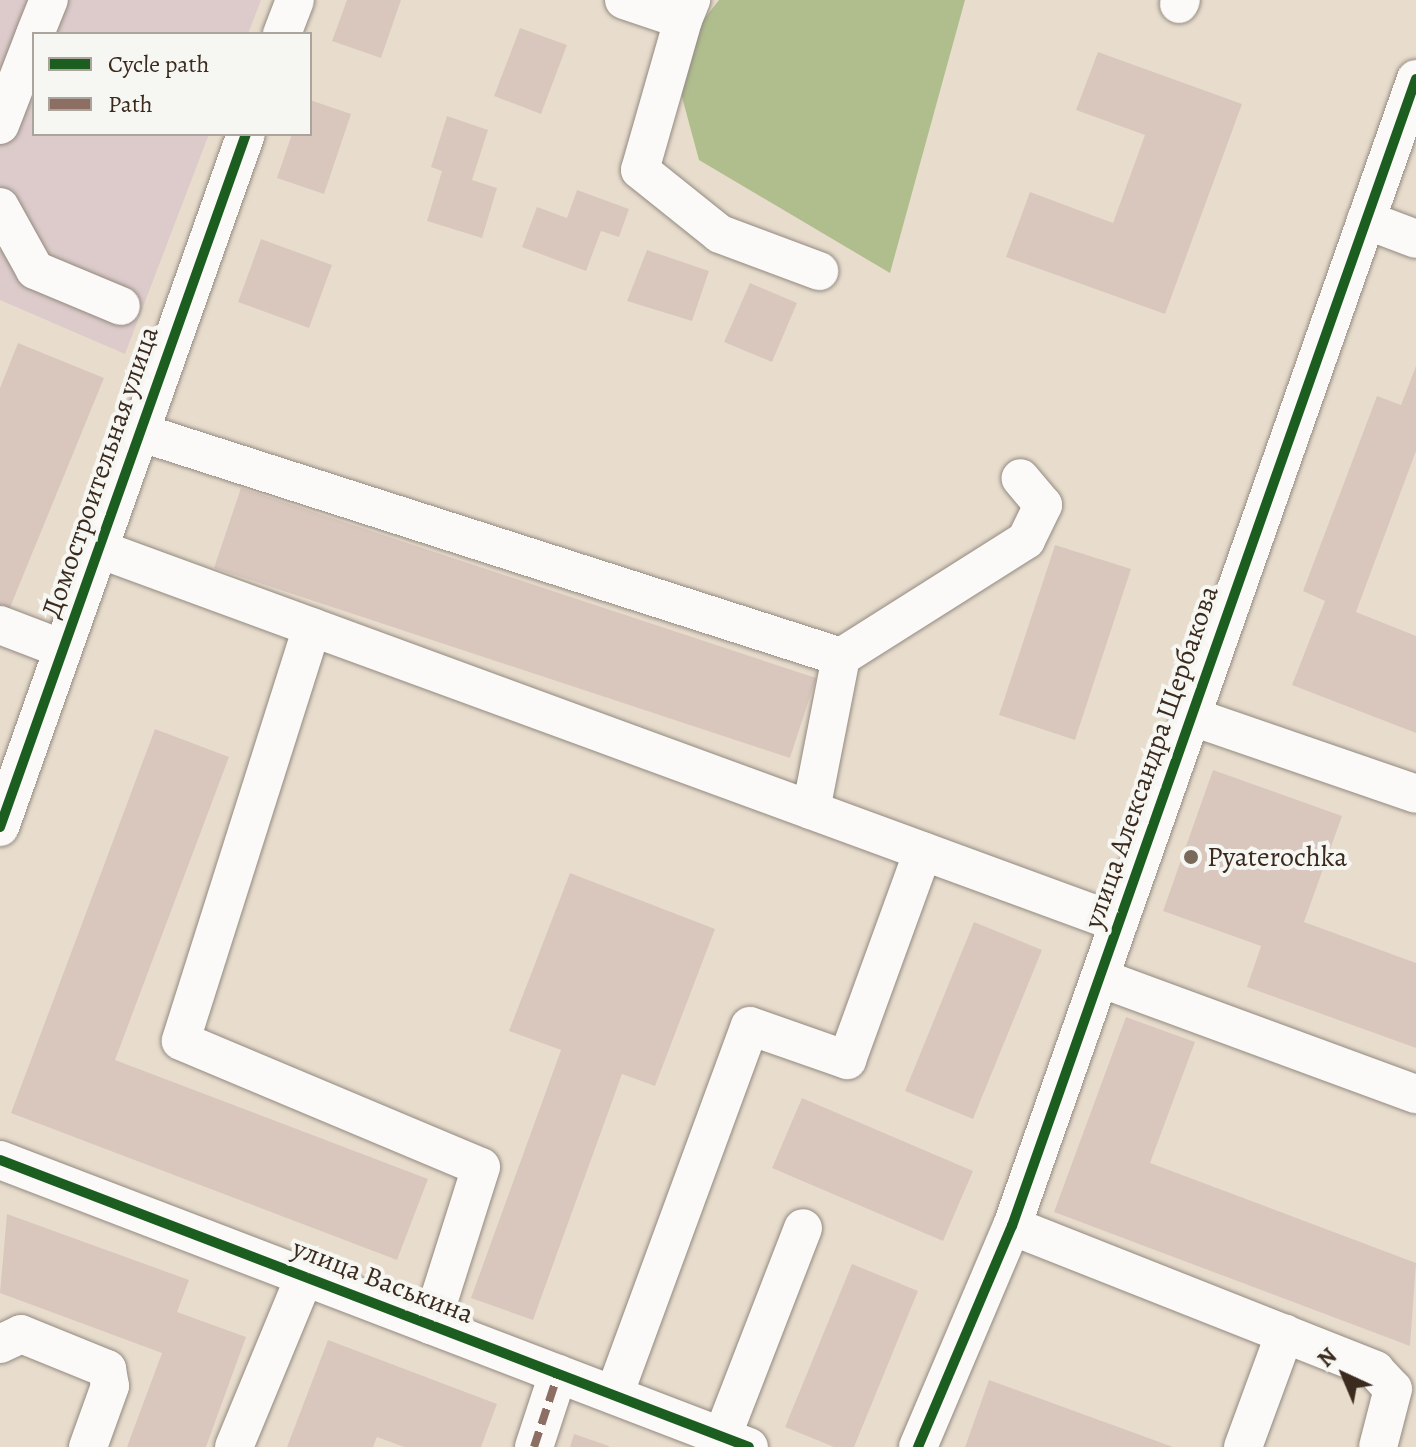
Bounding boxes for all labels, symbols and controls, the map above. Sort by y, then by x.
legend [32,32,312,136]
text: Cycle path [108,48,209,80]
text: Path [108,88,153,120]
street label: Домостроительная улица [34,322,166,622]
street label: улица Александра Щербакова [1076,581,1226,933]
place label: Pyaterochka [1207,840,1347,874]
marker: Pyaterochka [1182,848,1200,866]
street label: улица Васькина [288,1231,478,1331]
north arrow [1304,1335,1384,1415]
text: N [1311,1341,1344,1374]

